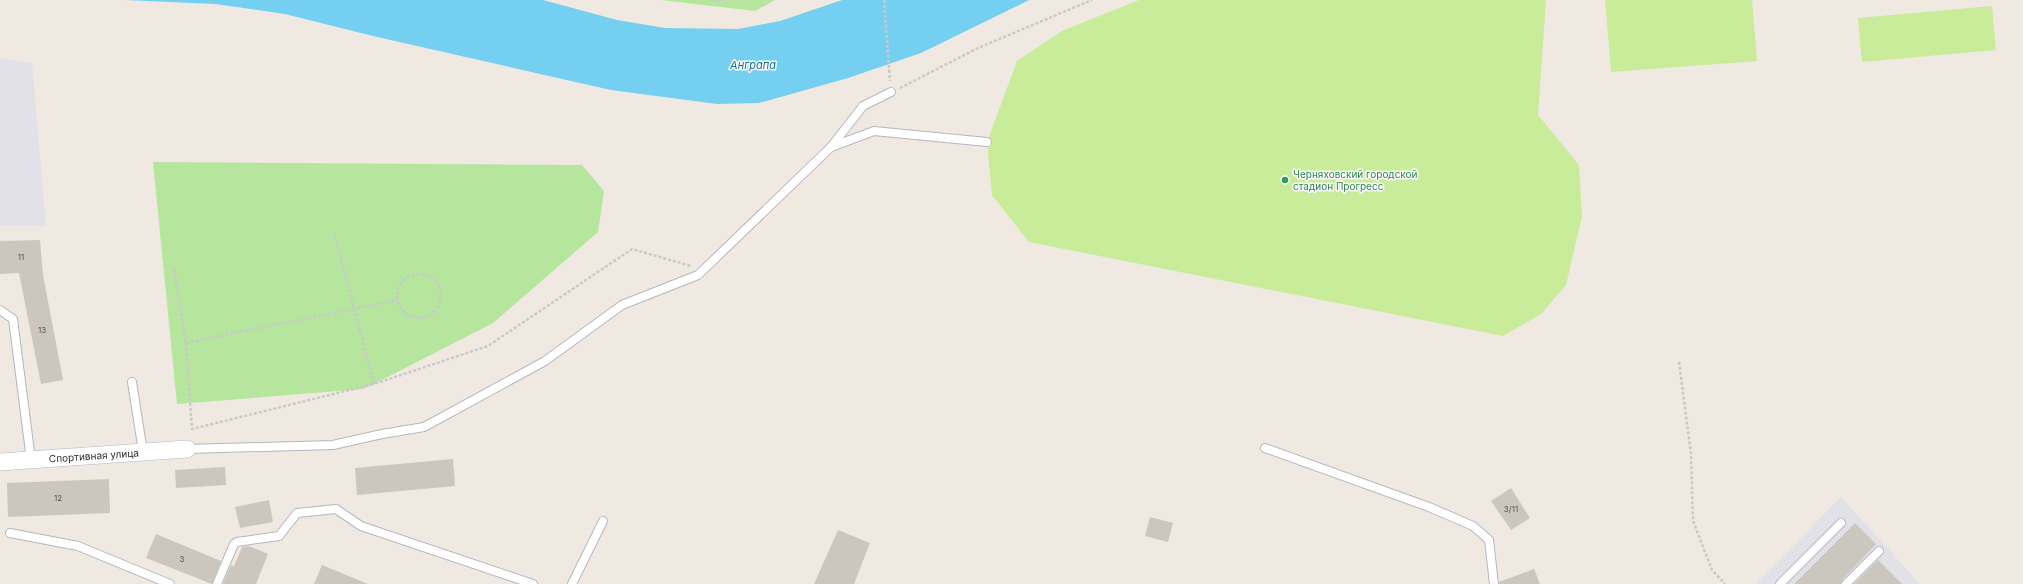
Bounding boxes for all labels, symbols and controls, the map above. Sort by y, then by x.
water label: Анграпа [729,58,776,72]
place label: Черняховский городской стадион Прогресс [1293,168,1418,192]
marker: Черняховский городской стадион Прогресс [1280,175,1290,185]
house number: 11 [18,252,24,262]
house number: 13 [38,325,46,335]
street label: Спортивная улица [48,446,139,465]
house number: 12 [54,493,62,503]
house number: 3/11 [1504,504,1518,514]
house number: 3 [180,554,185,564]

